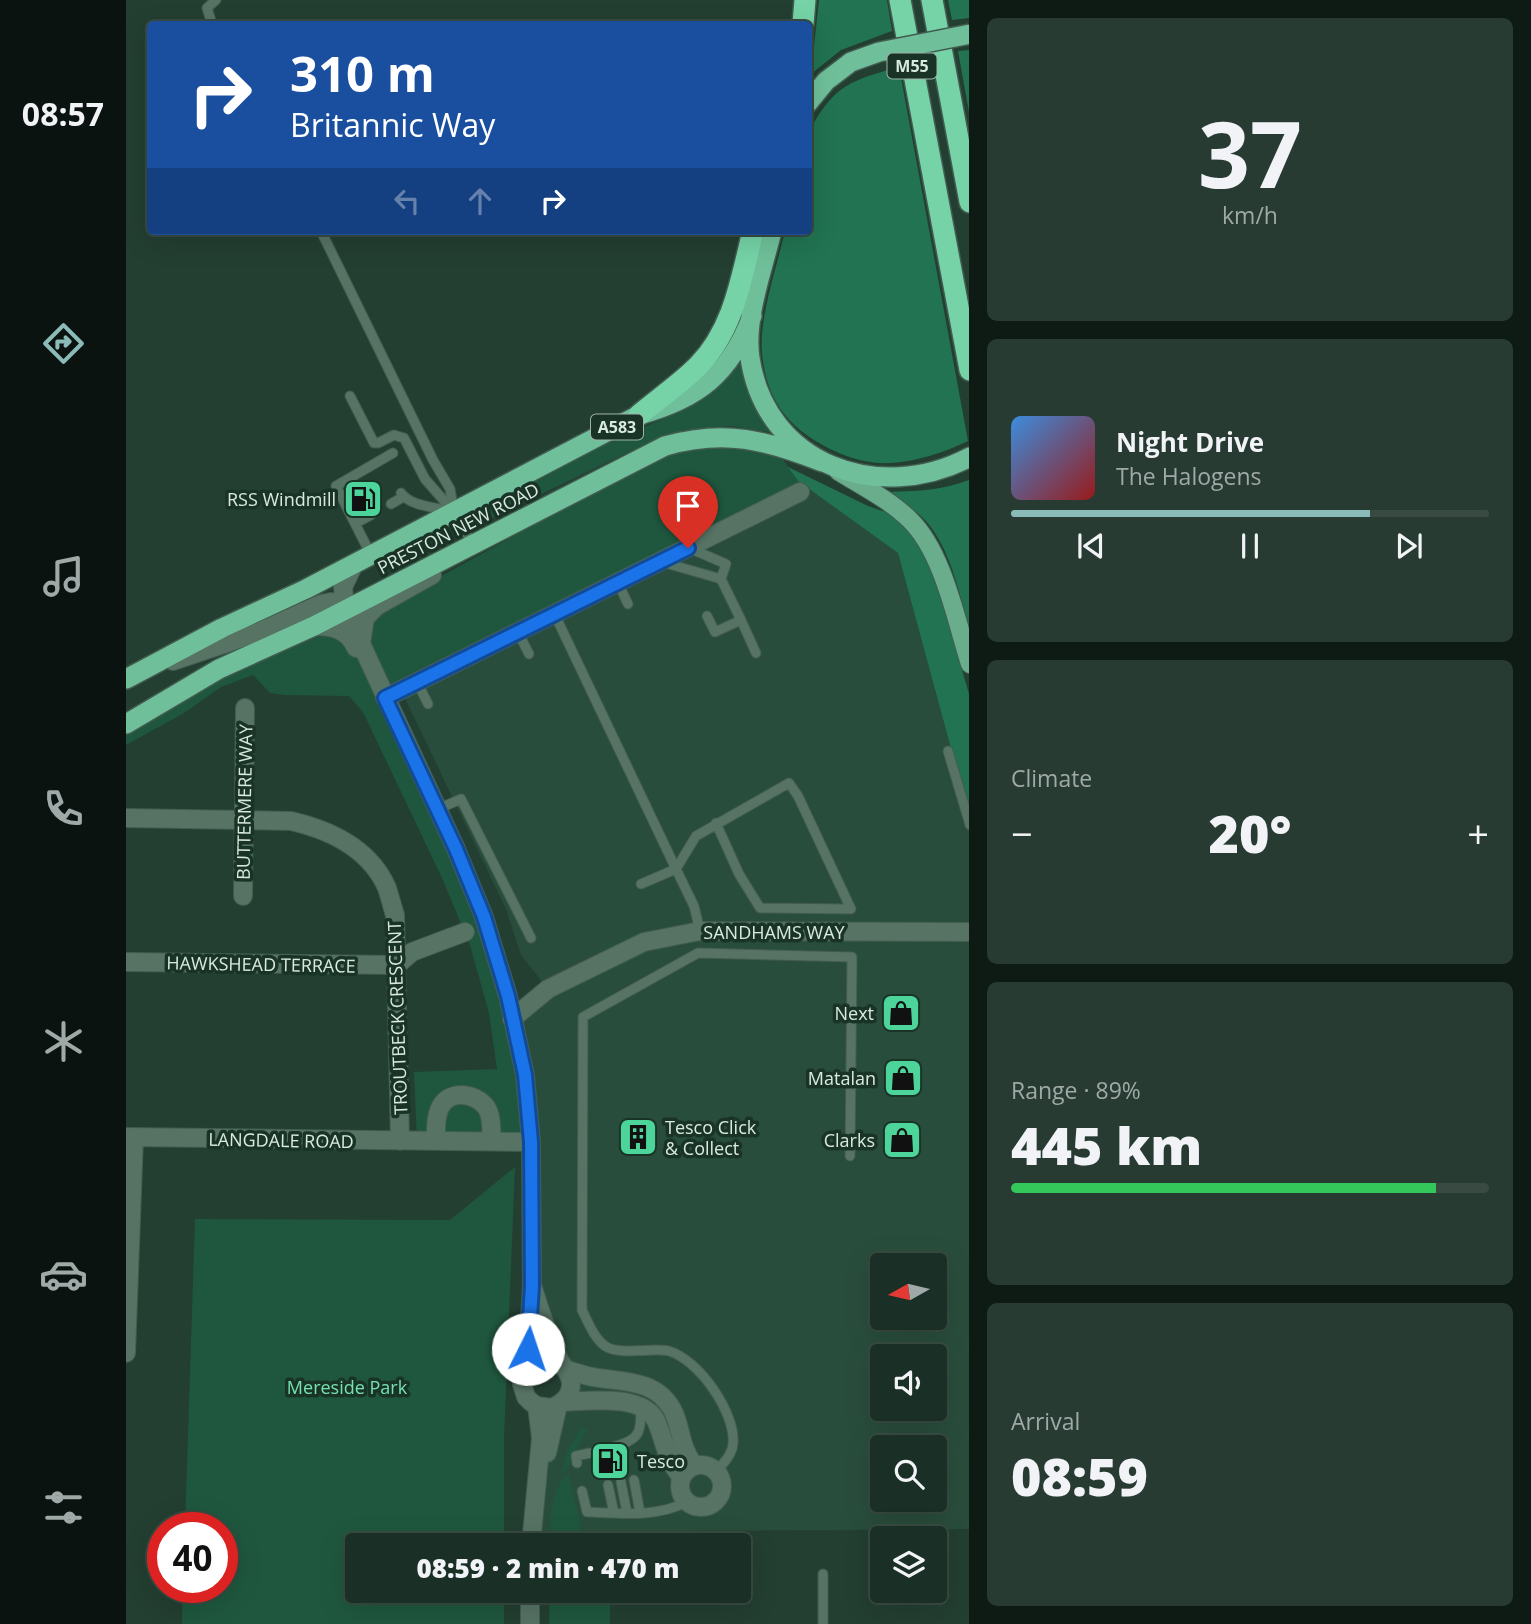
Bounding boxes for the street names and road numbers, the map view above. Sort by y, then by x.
road number: M55 [888,54,936,78]
road number: A583 [591,414,643,440]
street label: PRESTON NEW ROAD [373,477,543,579]
street label: BUTTERMERE WAY [231,723,257,880]
street label: SANDHAMS WAY [703,920,846,944]
street label: TROUTBECK CRESCENT [382,921,412,1115]
street label: HAWKSHEAD TERRACE [166,950,356,978]
street label: LANGDALE ROAD [208,1127,354,1153]

